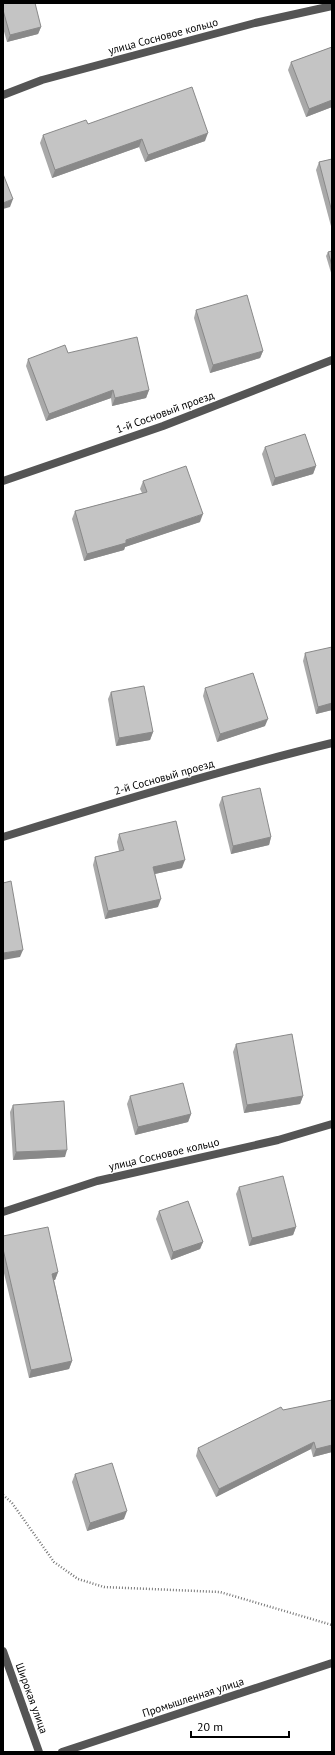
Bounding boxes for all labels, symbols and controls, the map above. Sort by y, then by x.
street label: улица Сосновое кольцо [107,15,219,57]
street label: 1-й Сосновый проезд [114,388,216,436]
street label: 2-й Сосновый проезд [112,756,216,798]
street label: улица Сосновое кольцо [107,1134,221,1174]
street label: Широкая улица [13,1661,51,1735]
street label: Промышленная улица [140,1674,246,1720]
scale bar [191,1713,289,1739]
text: 20 m [197,1719,223,1734]

